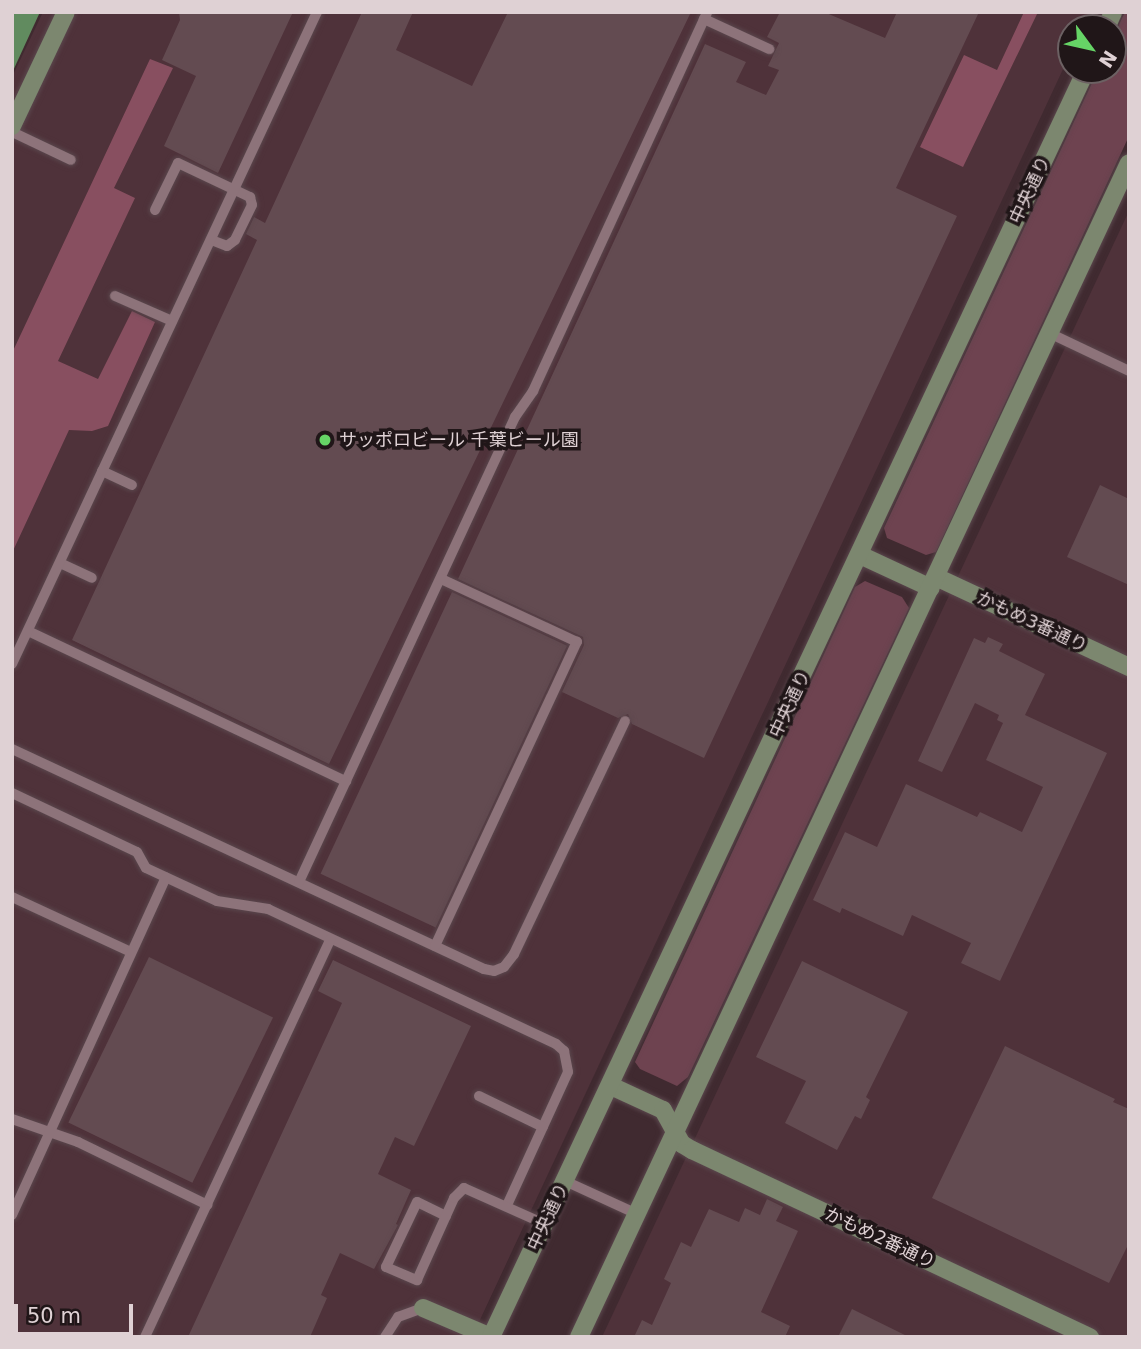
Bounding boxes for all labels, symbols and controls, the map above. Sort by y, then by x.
north arrow [1057,14,1127,84]
text: N [1094,47,1121,72]
street label: 中央通り [1005,153,1055,227]
place label: サッポロビール 千葉ビール園 [339,429,579,451]
marker: サッポロビール 千葉ビール園 [317,432,333,448]
street label: かもめ3番通り [973,587,1091,657]
street label: 中央通り [765,667,815,741]
street label: 中央通り [523,1180,573,1254]
street label: かもめ2番通り [821,1203,939,1273]
scale bar [18,1290,136,1334]
text: 50 m [27,1304,81,1328]

